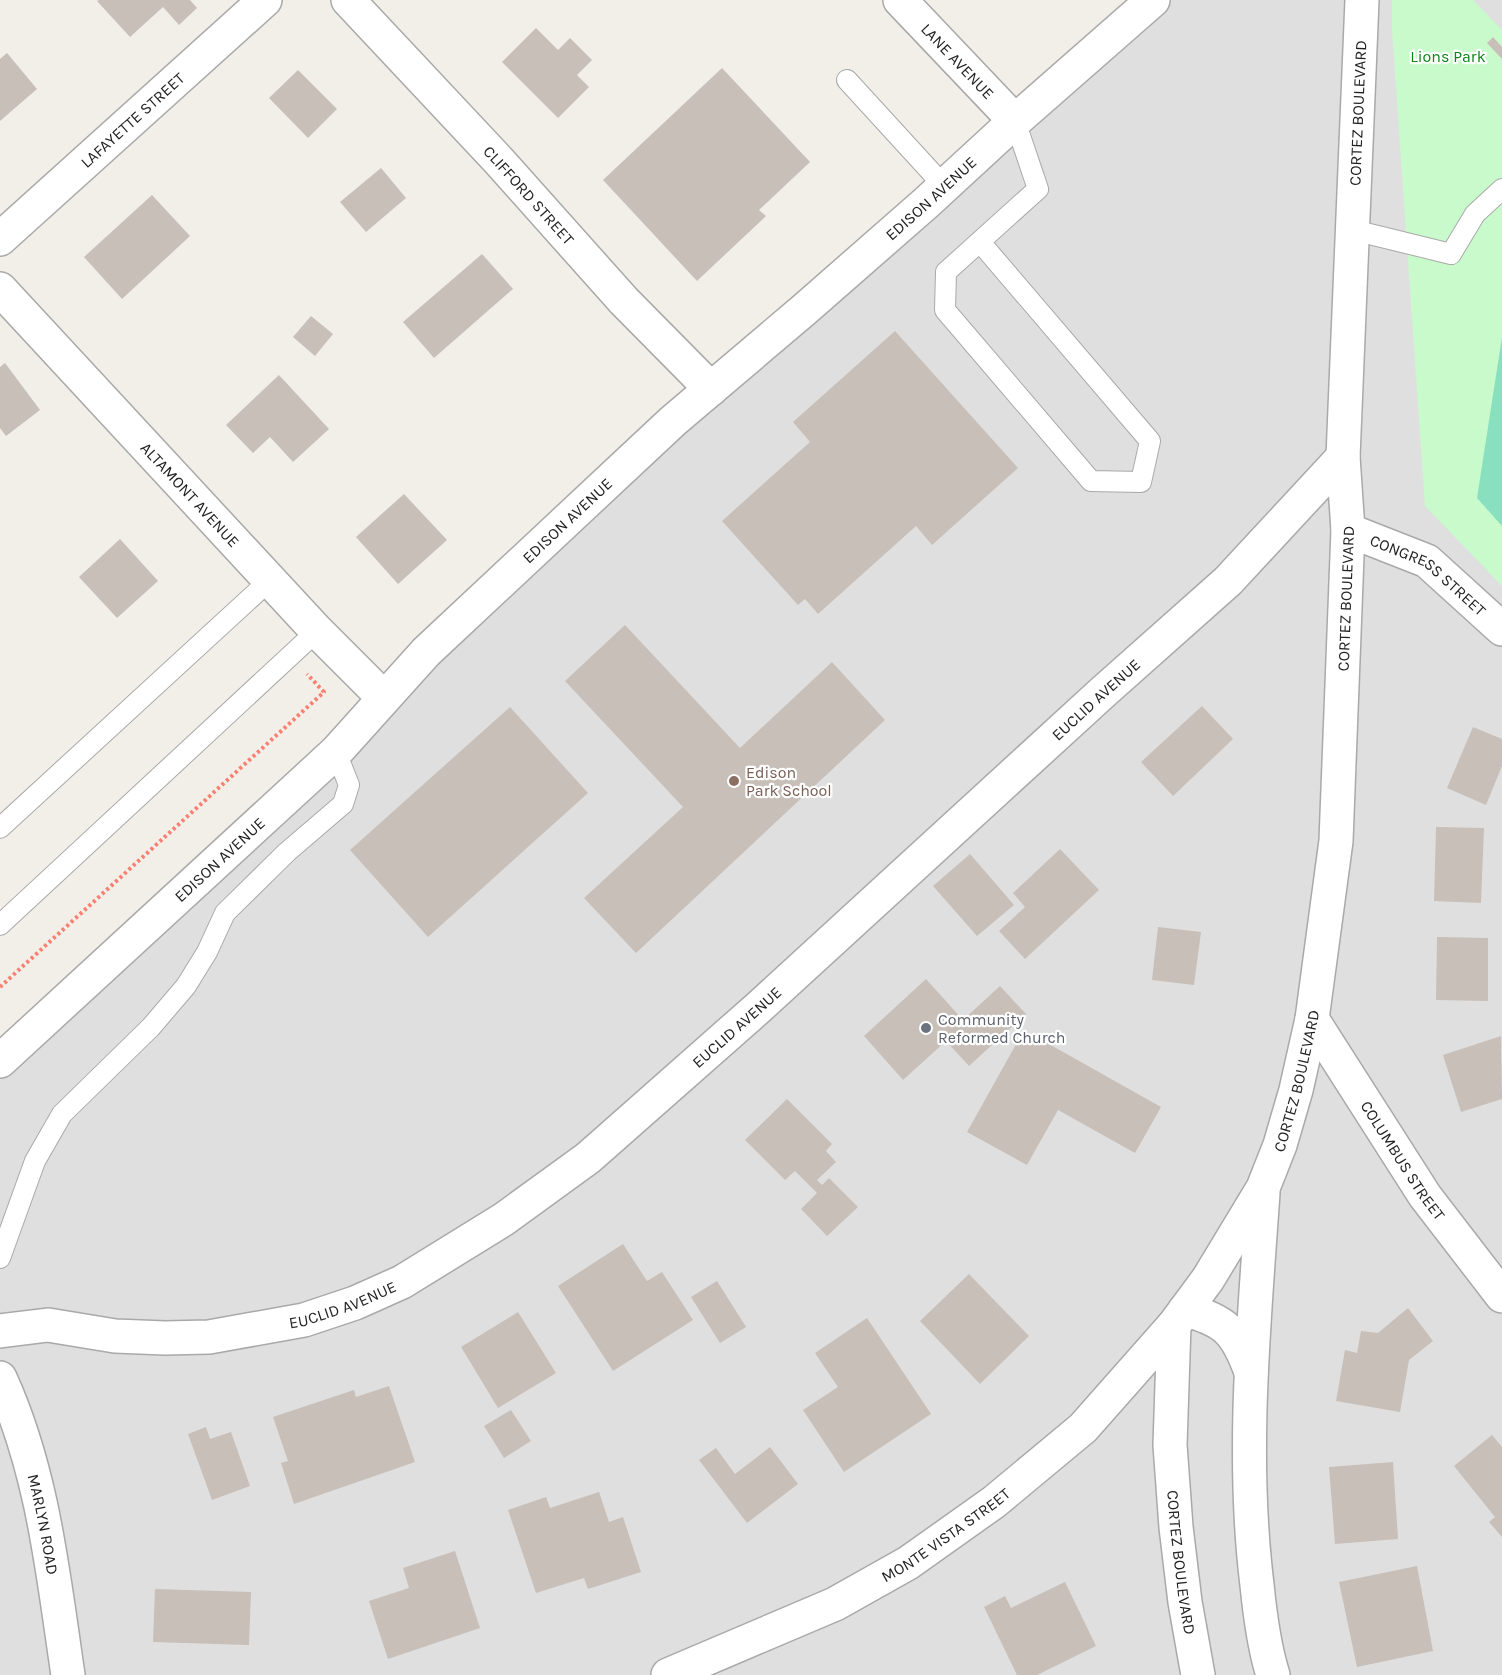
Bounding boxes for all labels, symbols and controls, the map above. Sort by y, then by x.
street label: LANE AVENUE [917,19,998,103]
street label: CORTEZ BOULEVARD [1345,40,1370,186]
park label: Lions Park [1410,47,1486,66]
street label: LAFAYETTE STREET [76,68,188,171]
street label: CLIFFORD STREET [480,141,578,248]
street label: EDISON AVENUE [881,152,980,244]
street label: ALTAMONT AVENUE [137,438,244,551]
street label: EDISON AVENUE [518,474,616,567]
street label: CORTEZ BOULEVARD [1333,525,1358,672]
street label: CONGRESS STREET [1367,530,1490,619]
street label: EUCLID AVENUE [1047,654,1144,744]
place label: Edison Park School [746,763,832,800]
marker: Edison Park School [727,774,741,788]
street label: EDISON AVENUE [170,813,268,906]
street label: EUCLID AVENUE [688,982,785,1071]
street label: CORTEZ BOULEVARD [1269,1009,1323,1154]
place label: Community Reformed Church [938,1010,1065,1047]
marker: Community Reformed Church [919,1021,933,1035]
street label: COLUMBUS STREET [1357,1097,1449,1224]
street label: EUCLID AVENUE [287,1276,399,1332]
street label: MARLYN ROAD [24,1472,63,1576]
street label: MONTE VISTA STREET [878,1483,1014,1586]
street label: CORTEZ BOULEVARD [1164,1489,1200,1636]

